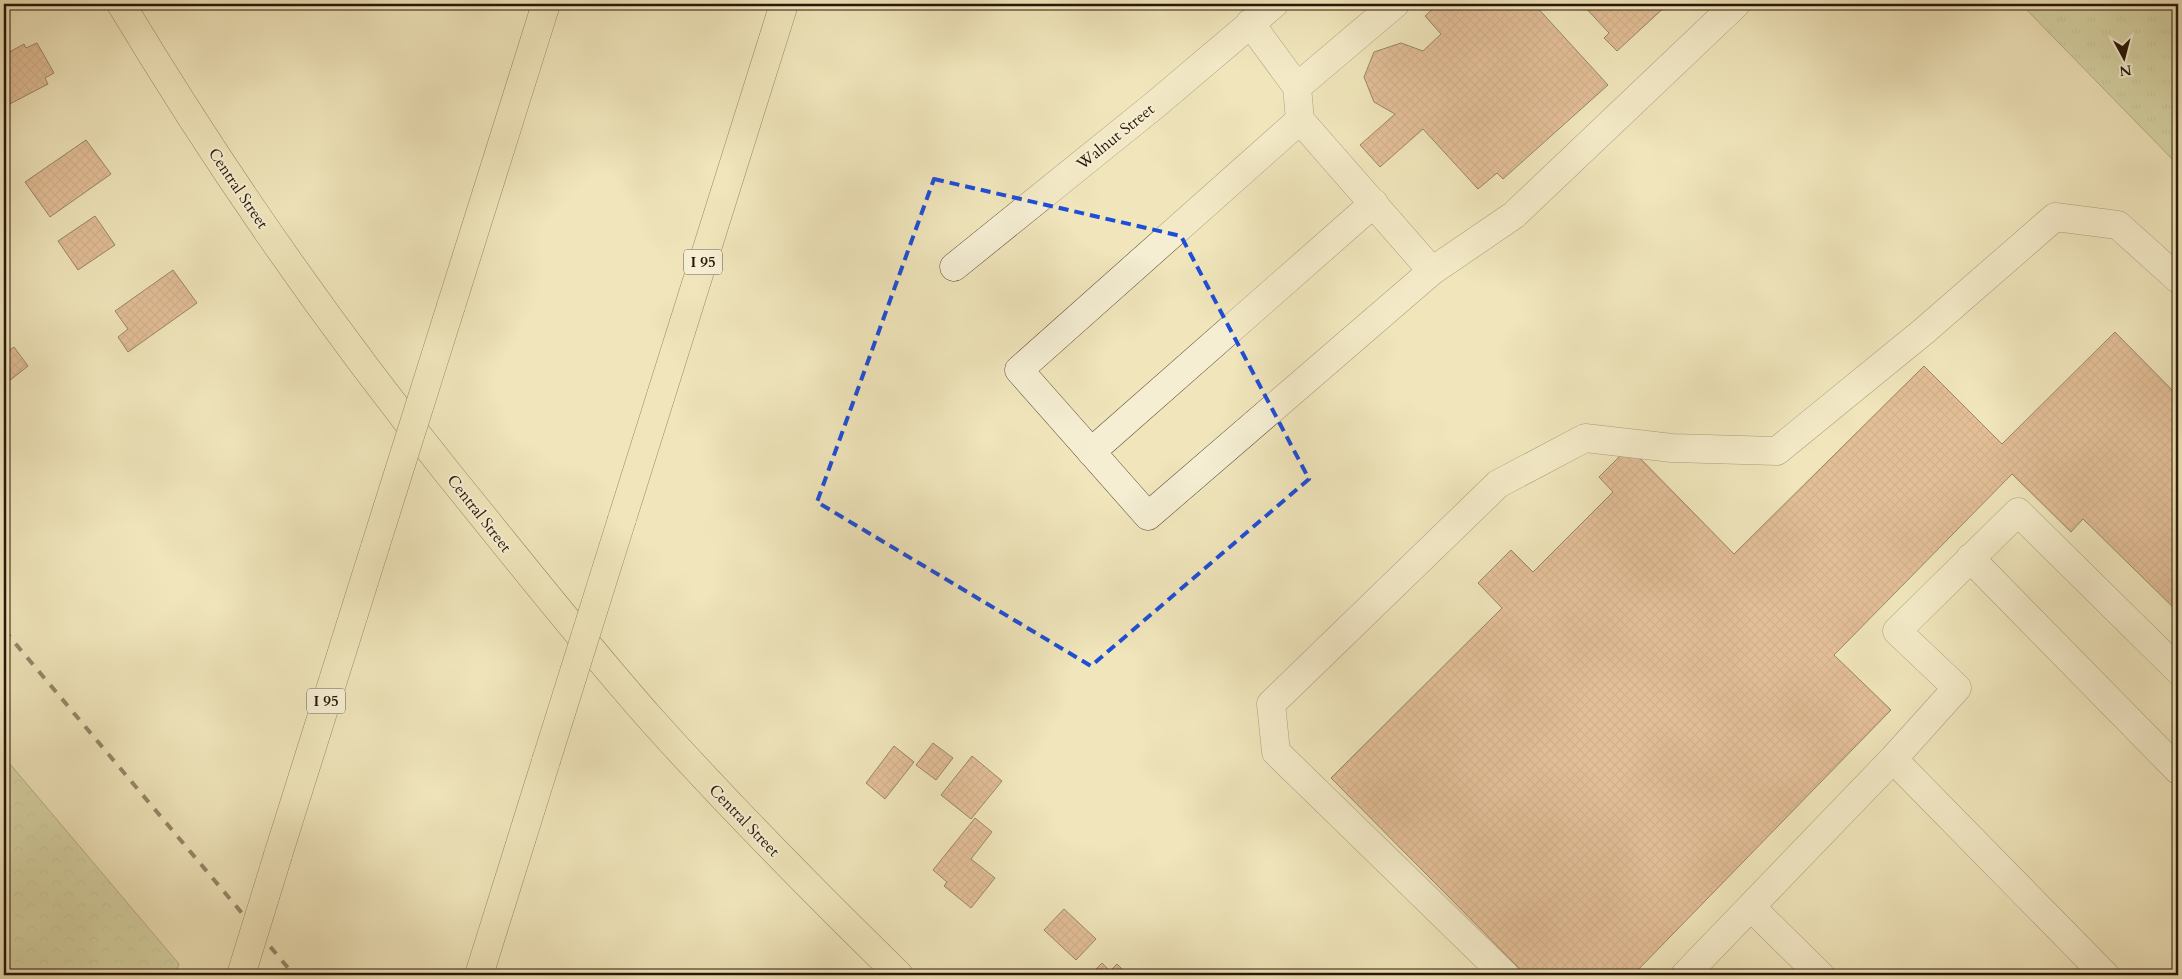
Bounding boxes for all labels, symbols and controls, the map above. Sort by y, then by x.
north arrow [2100,32,2150,82]
text: N [2118,60,2133,81]
street label: Walnut Street [1071,99,1159,176]
street label: Central Street [203,144,273,233]
road number: I 95 [684,250,722,274]
street label: Central Street [442,470,517,557]
road number: I 95 [307,688,345,714]
street label: Central Street [704,780,785,862]

